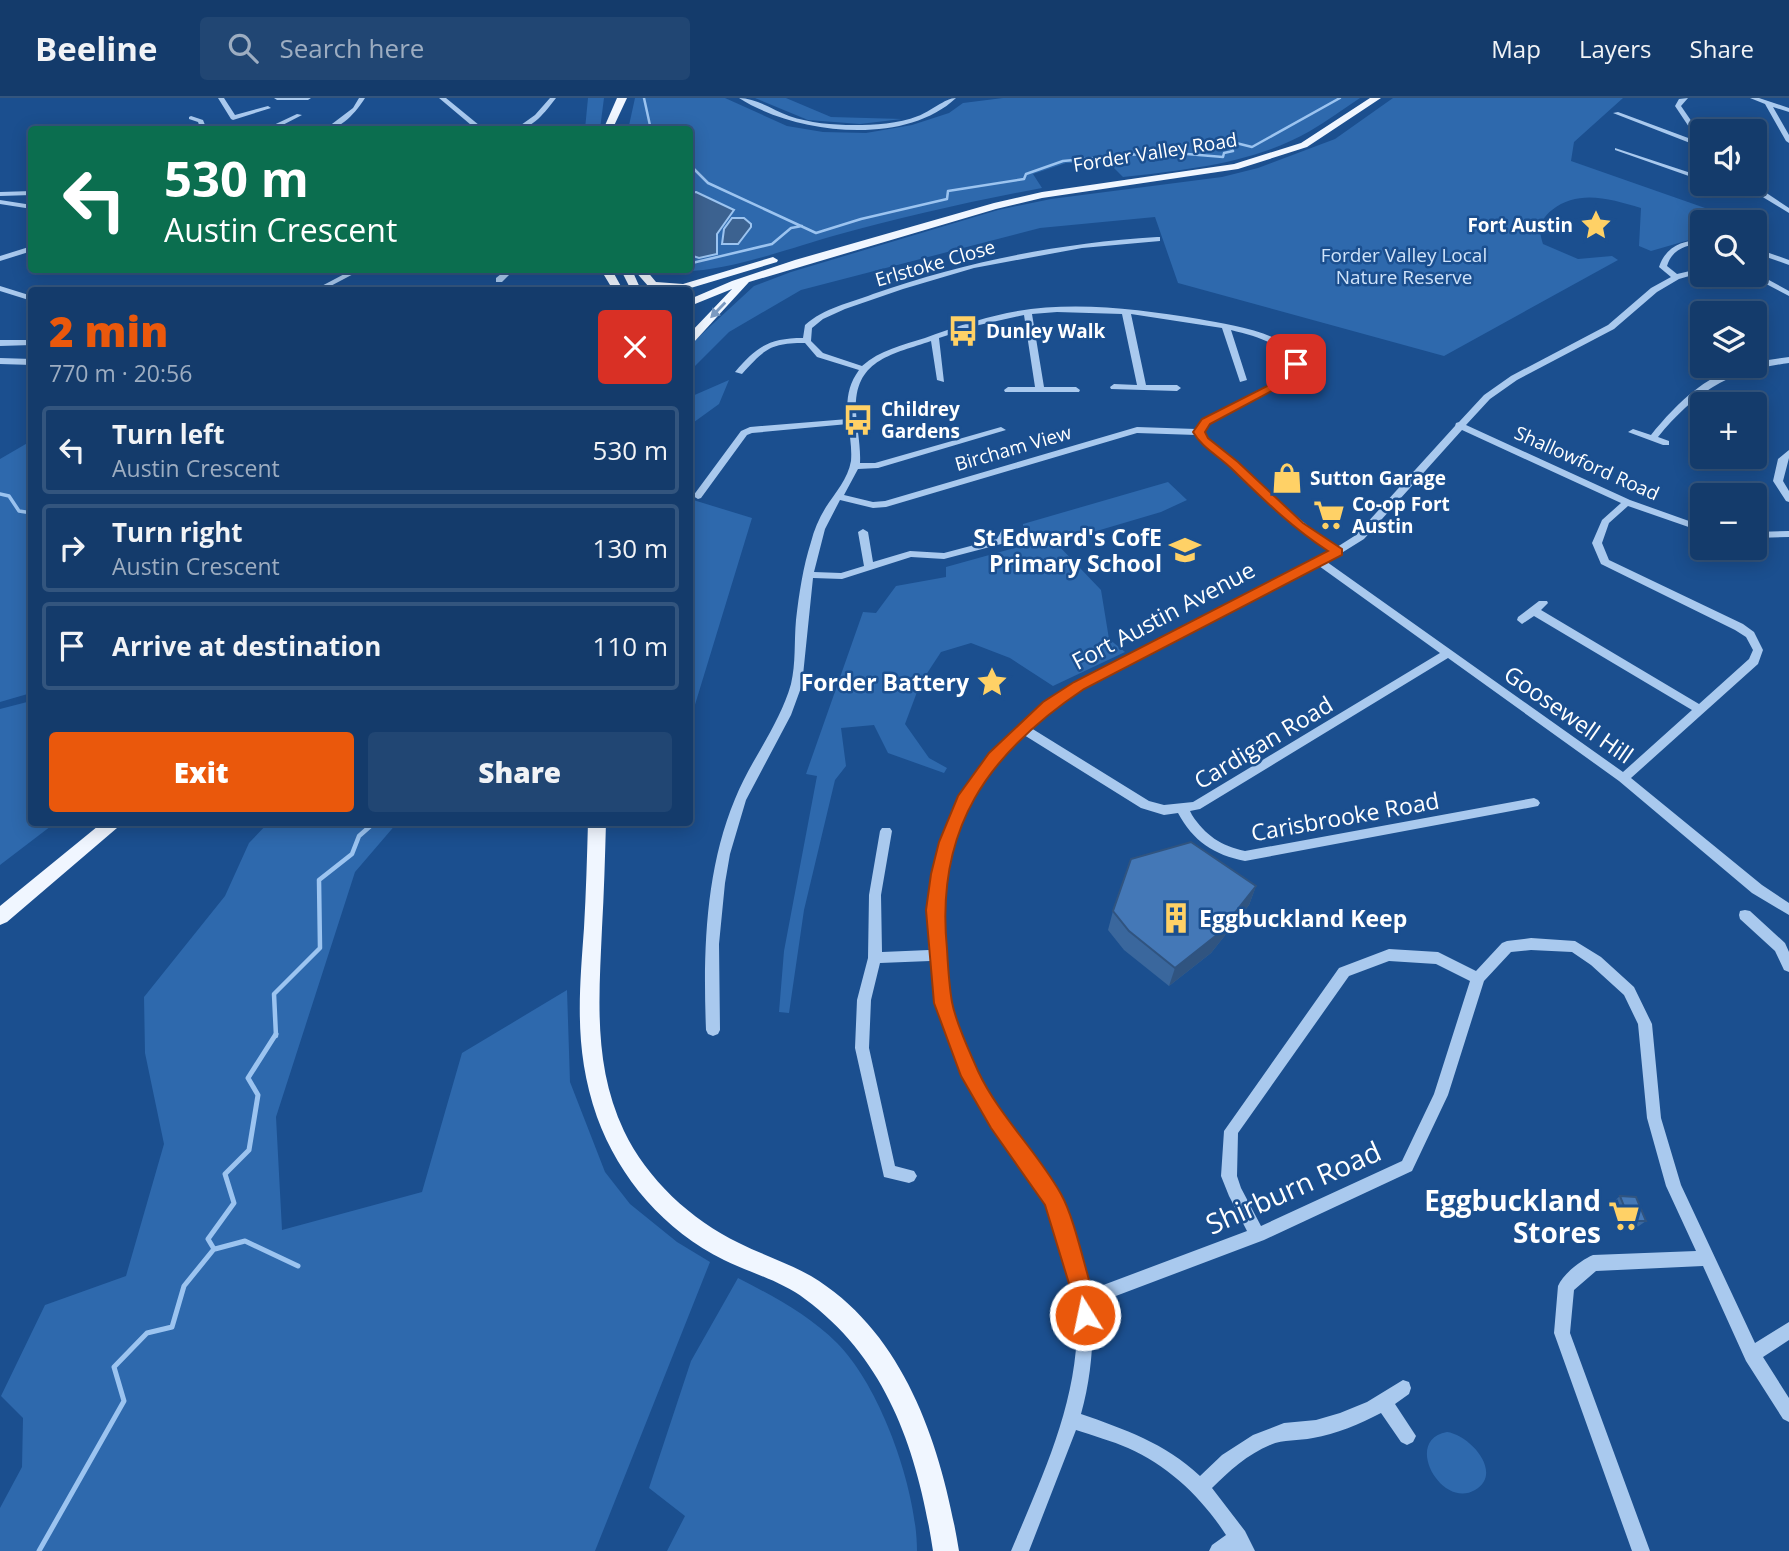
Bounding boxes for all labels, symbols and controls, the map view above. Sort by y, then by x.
search box [200,17,690,80]
text: Beeline [35,26,158,71]
icon: search [224,29,262,67]
text: Search here [280,30,424,66]
text: Map [1491,32,1541,65]
text: Layers [1579,32,1652,65]
text: Share [1690,32,1754,65]
map controls [1690,119,1767,560]
button: sound [1690,119,1767,196]
street label: Forder Valley Road [1071,126,1239,178]
text: 530 m [164,145,309,211]
icon: left [49,154,140,245]
text: Austin Crescent [164,208,397,251]
place icon: Fort Austin [1579,208,1613,242]
button: search [1690,210,1767,287]
place label: Fort Austin [1467,212,1573,238]
street label: Erlstoke Close [872,233,998,293]
park label: Forder Valley Local Nature Reserve [1321,242,1487,290]
one-way arrow [710,301,726,318]
button: layers [1690,301,1767,378]
text: 2 min [49,302,168,359]
button: close [598,310,672,384]
bus stop icon: Dunley Walk [946,314,980,348]
place label: Dunley Walk [986,318,1105,344]
pin [1266,334,1326,394]
icon: arrive [1277,345,1315,383]
text: 770 m · 20:56 [49,357,192,389]
button: + [1690,392,1767,469]
place label: Childrey Gardens [881,396,960,444]
bus stop icon: Childrey Gardens [841,403,875,437]
text: Turn left [112,416,224,452]
street label: Bircham View [952,419,1075,477]
street label: Shallowford Road [1511,419,1663,507]
icon: left [53,431,91,469]
text: 530 m [593,432,668,468]
text: Austin Crescent [112,452,280,484]
shop icon: Sutton Garage [1270,461,1304,495]
place label: Sutton Garage [1310,465,1446,491]
button: − [1690,483,1767,560]
place label: Co-op Fort Austin [1352,491,1450,539]
supermarket icon: Co-op Fort Austin [1312,498,1346,532]
text: Turn right [112,514,243,550]
place label: St Edward's CofE Primary School [973,521,1162,579]
icon: right [53,529,91,567]
text: 130 m [593,530,668,566]
school or university icon: St Edward's CofE Primary School [1168,533,1202,567]
text: Austin Crescent [112,550,280,582]
street label: Fort Austin Avenue [1066,553,1260,677]
icon: arrive [53,627,91,665]
text: Arrive at destination [112,628,381,664]
text: 110 m [593,628,668,664]
street label: Goosewell Hill [1498,658,1640,770]
place icon: Forder Battery [975,665,1009,699]
place label: Forder Battery [801,666,970,698]
street label: Cardigan Road [1188,688,1338,796]
button: Exit [49,732,354,812]
button: Share [368,732,672,812]
street label: Carisbrooke Road [1248,784,1442,848]
building icon: Eggbuckland Keep [1159,901,1193,935]
place label: Eggbuckland Keep [1199,902,1407,934]
street label: Shirburn Road [1199,1131,1387,1243]
place label: Eggbuckland Stores [1424,1181,1601,1251]
supermarket icon: Eggbuckland Stores [1607,1199,1641,1233]
position arrow [1048,1278,1122,1352]

